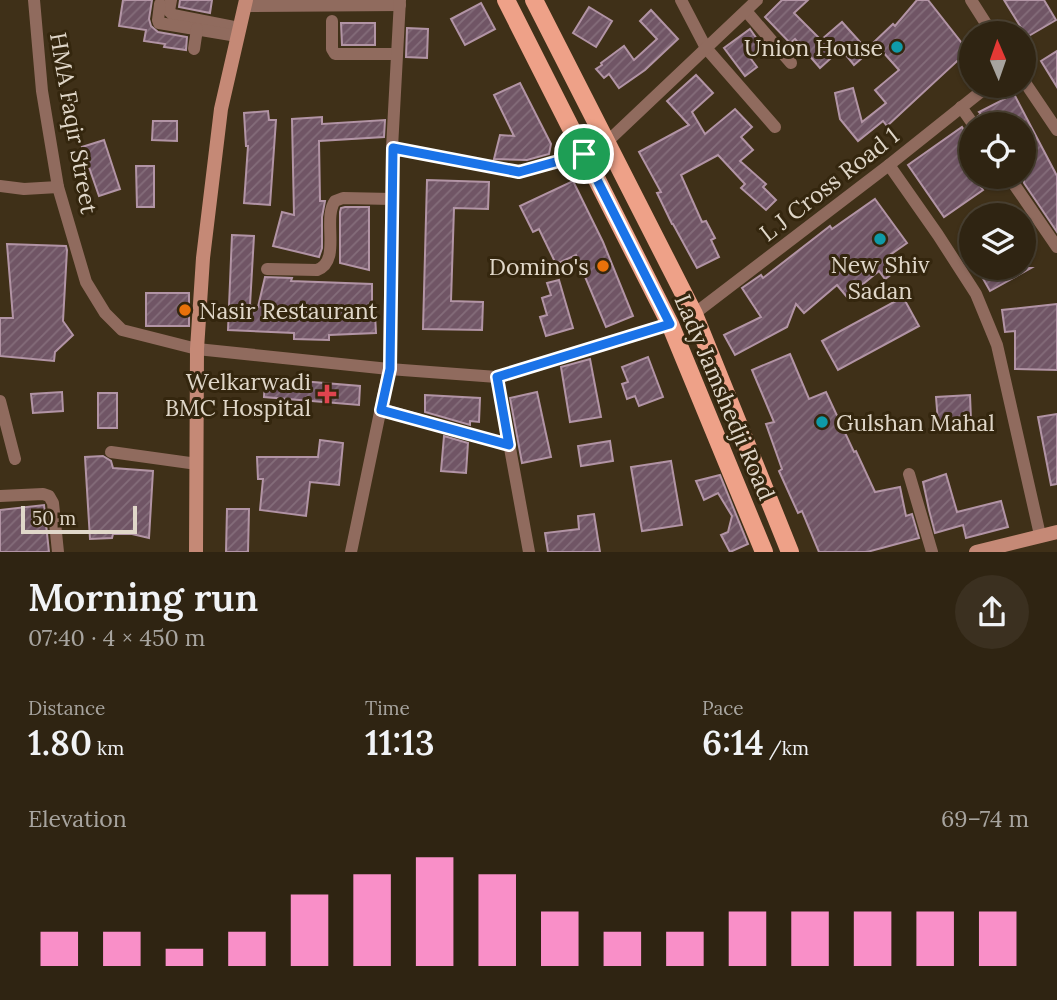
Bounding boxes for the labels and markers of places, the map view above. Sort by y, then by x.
place label: Union House [744,33,883,62]
marker: Union House [889,39,905,55]
pin [554,124,614,184]
marker: New Shiv Sadan [872,231,888,247]
place label: New Shiv Sadan [830,250,930,305]
place label: Domino's [489,252,589,281]
marker: Domino's [595,258,611,274]
place label: Nasir Restaurant [199,296,378,325]
marker: Nasir Restaurant [177,302,193,318]
place label: Welkarwadi BMC Hospital [165,367,311,422]
marker: Welkarwadi BMC Hospital [317,384,337,404]
place label: Gulshan Mahal [836,408,995,437]
marker: Gulshan Mahal [814,414,830,430]

